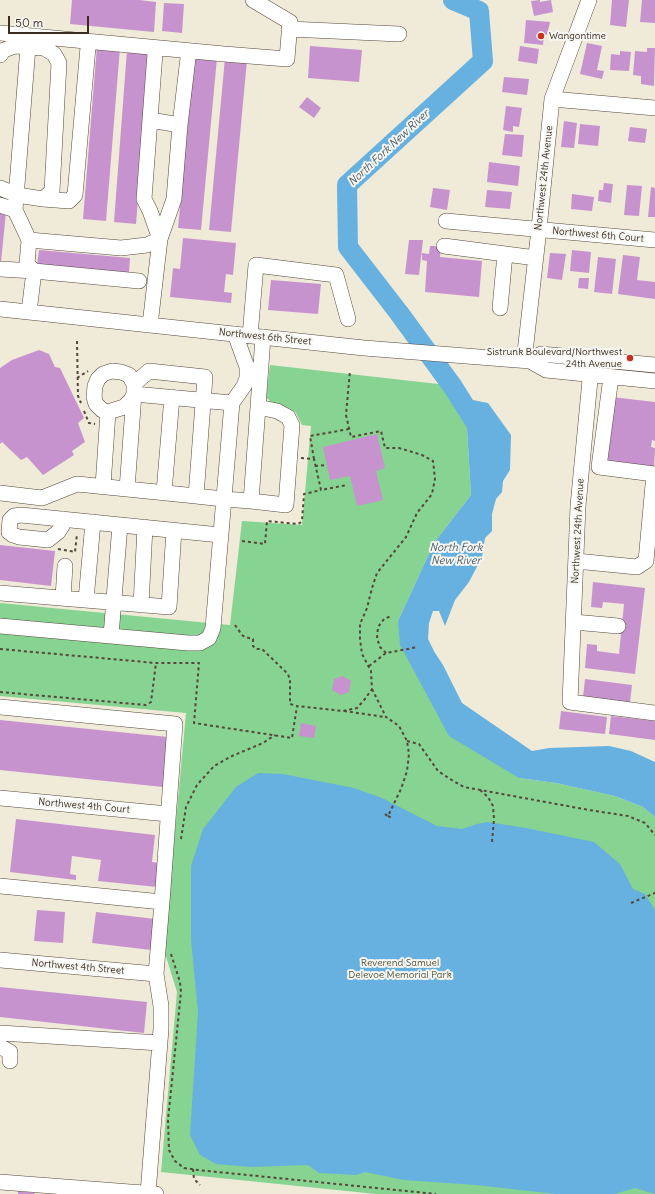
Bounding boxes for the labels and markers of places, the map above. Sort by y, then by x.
place label: Wangontime [549,30,606,42]
marker: Wangontime [536,31,546,41]
place label: Sistrunk Boulevard/Northwest 24th Avenue [487,346,622,370]
marker: Sistrunk Boulevard/Northwest 24th Avenue [625,353,635,363]

